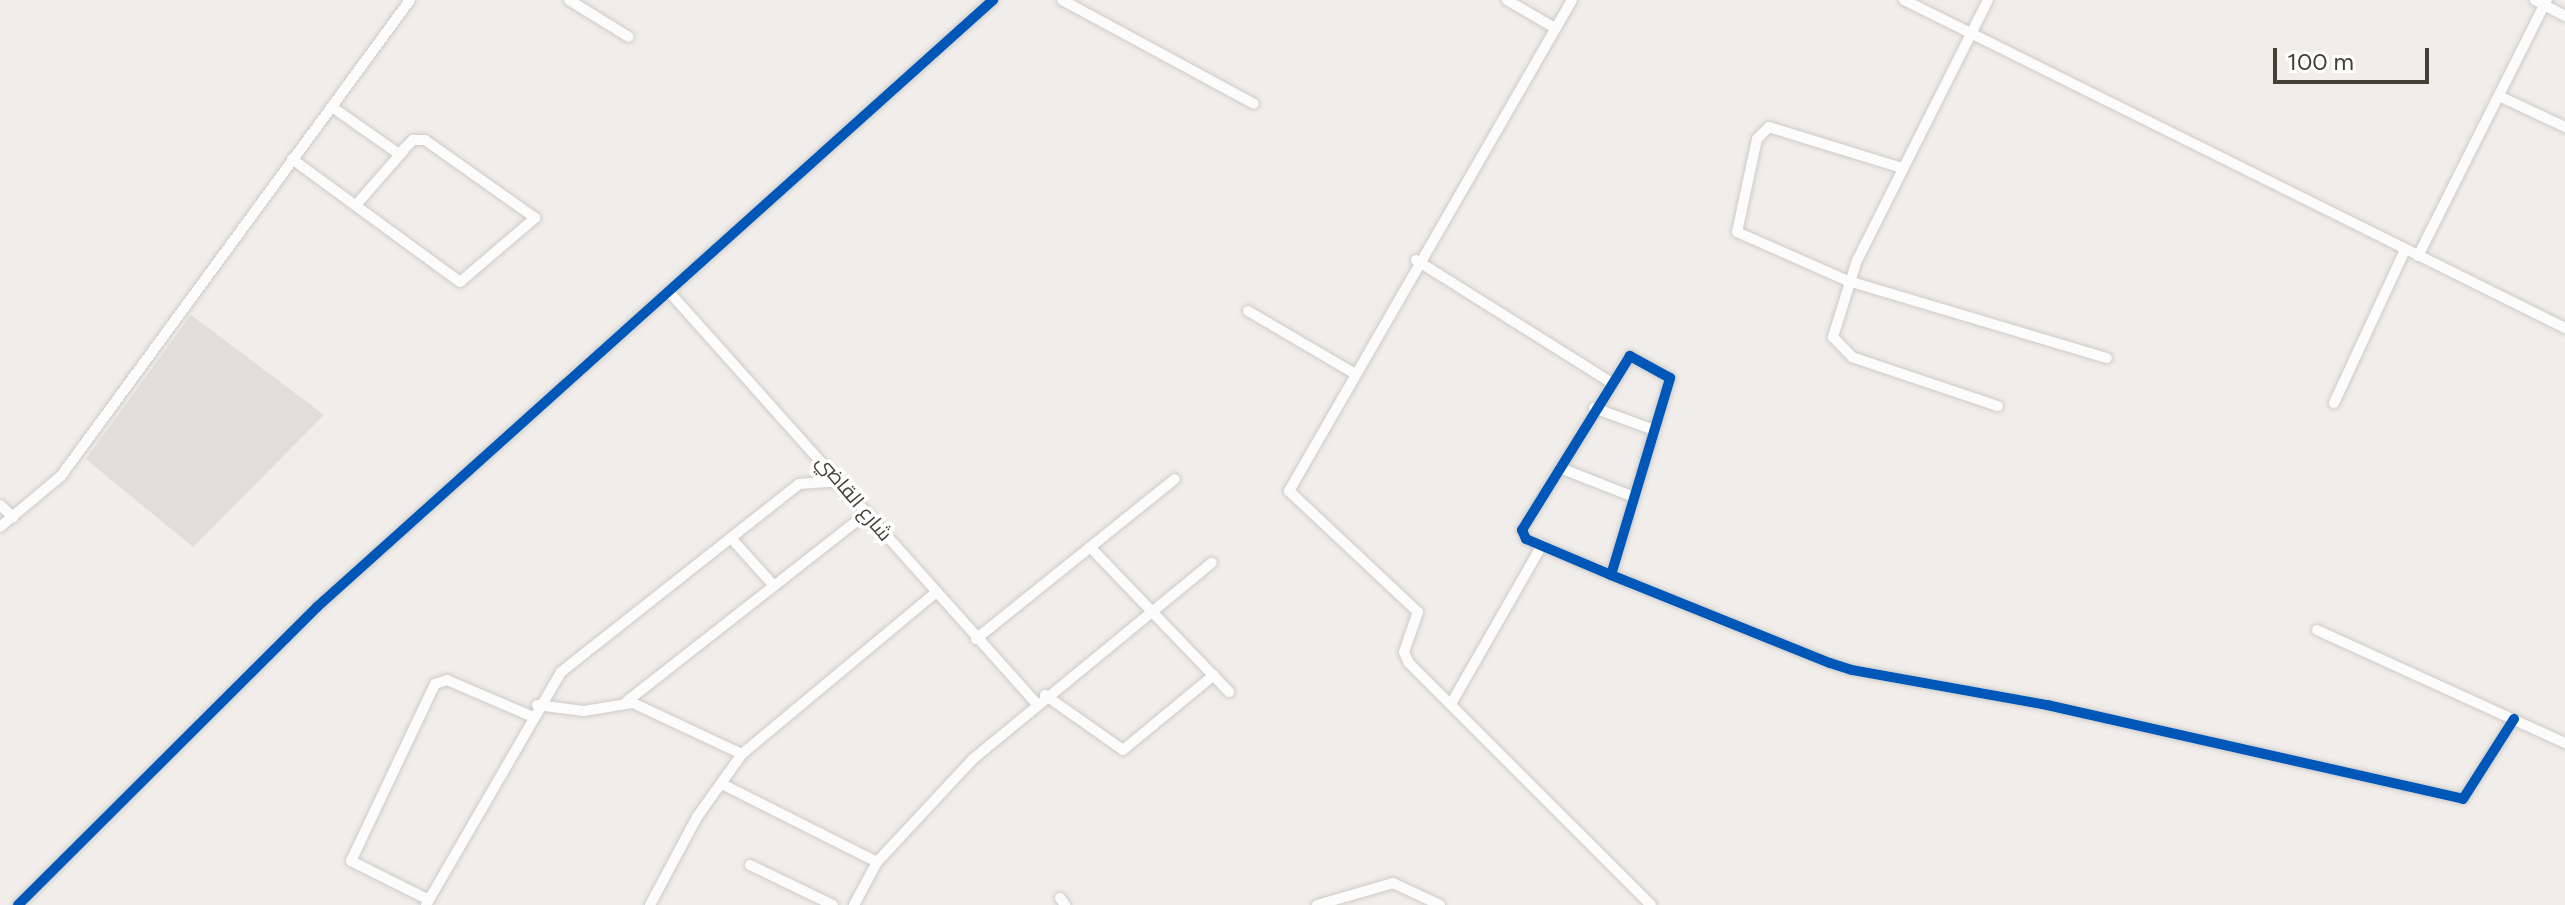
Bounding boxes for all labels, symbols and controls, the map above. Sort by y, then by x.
scale bar [2277,32,2433,82]
text: 100 m [2287,47,2354,76]
street label: شارع القاضي [811,450,897,546]

